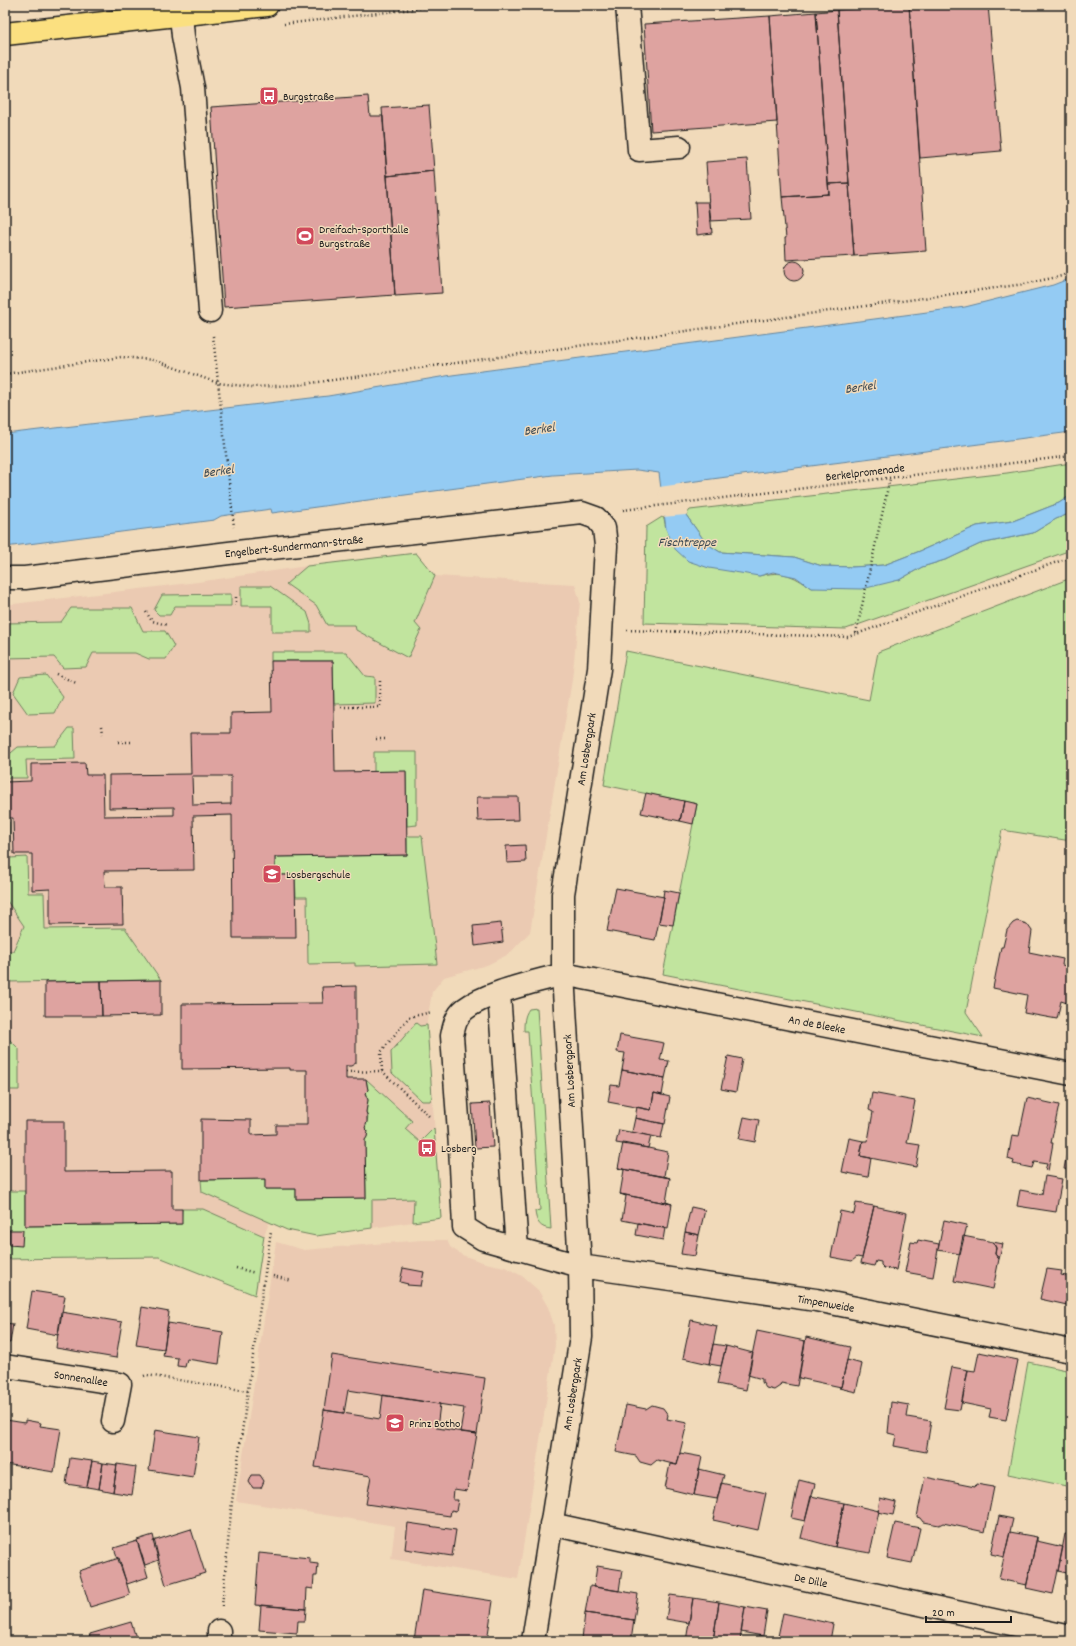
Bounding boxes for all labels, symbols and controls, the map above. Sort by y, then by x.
bus stop icon: Burgstraße [258,85,280,107]
place label: Burgstraße [283,89,334,106]
place label: Dreifach-Sporthalle Burgstraße [319,222,409,253]
sports icon: Dreifach-Sporthalle Burgstraße [294,225,316,247]
water label: Berkel [844,377,878,400]
water label: Berkel [523,419,557,442]
street label: Berkelpromenade [825,460,906,487]
water label: Berkel [202,461,236,484]
street label: Engelbert-Sundermann-Straße [224,532,364,563]
water label: Fischtreppe [658,534,717,553]
street label: Am Losbergpark [573,711,602,787]
school or university icon: Losbergschule [261,863,283,885]
place label: Losbergschule [286,867,350,884]
street label: An de Bleeke [787,1012,847,1039]
street label: Am Losbergpark [560,1034,581,1108]
bus stop icon: Losberg [416,1137,438,1159]
place label: Losberg [441,1141,476,1158]
street label: Timpenweide [796,1291,856,1318]
street label: Am Losbergpark [559,1356,588,1432]
street label: Sonnenallee [53,1367,109,1392]
school or university icon: Prinz Botho [384,1412,406,1434]
place label: Prinz Botho [409,1416,460,1433]
street label: De Dille [792,1570,829,1593]
scale bar [926,1598,1011,1624]
text: 20 m [932,1605,955,1622]

